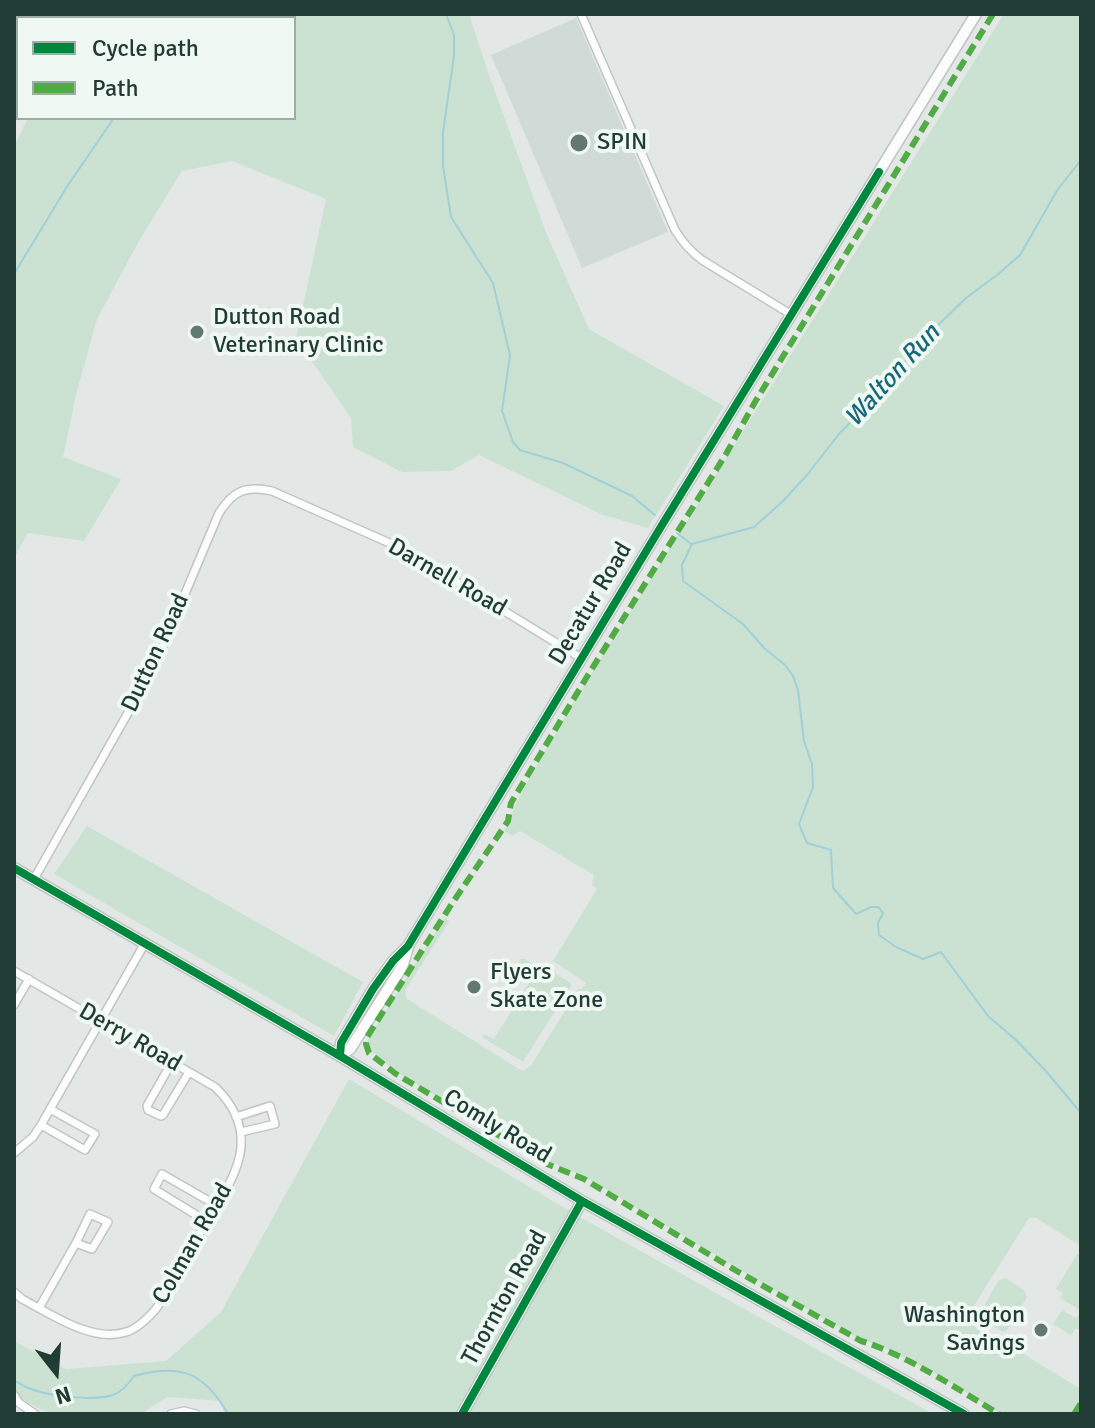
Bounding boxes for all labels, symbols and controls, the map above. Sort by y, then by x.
legend [16,16,296,120]
text: Cycle path [92,33,199,63]
text: Path [92,73,138,103]
place label: SPIN [597,129,647,157]
marker: SPIN [568,132,590,154]
place label: Dutton Road Veterinary Clinic [213,304,384,360]
water label: Walton Run [839,318,947,434]
marker: Dutton Road Veterinary Clinic [188,323,206,341]
street label: Darnell Road [383,533,511,623]
street label: Decatur Road [543,538,639,670]
street label: Dutton Road [116,589,196,717]
place label: Flyers Skate Zone [490,959,603,1015]
marker: Flyers Skate Zone [465,978,483,996]
street label: Derry Road [74,997,186,1079]
street label: Comly Road [438,1084,556,1170]
street label: Colman Road [147,1178,239,1310]
street label: Thornton Road [456,1226,554,1370]
place label: Washington Savings [904,1302,1025,1358]
marker: Washington Savings [1032,1321,1050,1339]
north arrow [16,1332,96,1412]
text: N [52,1380,74,1411]

